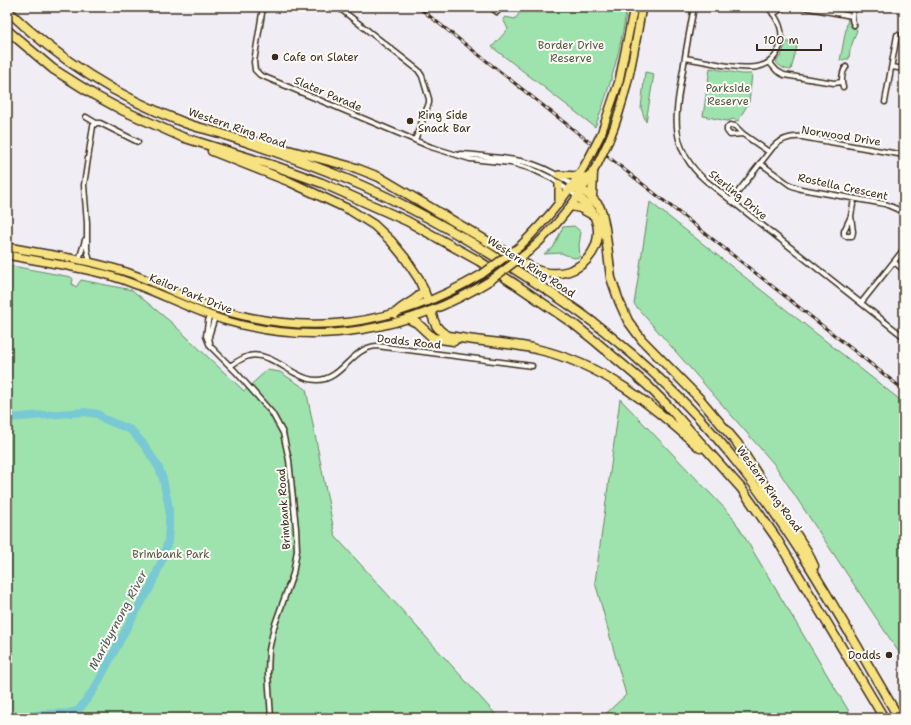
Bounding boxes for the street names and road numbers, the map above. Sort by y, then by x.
street label: Slater Parade [292,73,364,115]
street label: Western Ring Road [186,104,288,152]
street label: Norwood Drive [800,122,882,150]
street label: Sterling Drive [705,167,771,223]
street label: Rostella Crescent [796,170,890,204]
street label: Western Ring Road [484,233,578,301]
street label: Keilor Park Drive [147,270,235,318]
street label: Dodds Road [376,331,442,353]
street label: Western Ring Road [733,443,805,535]
street label: Brimbank Road [274,468,294,550]

